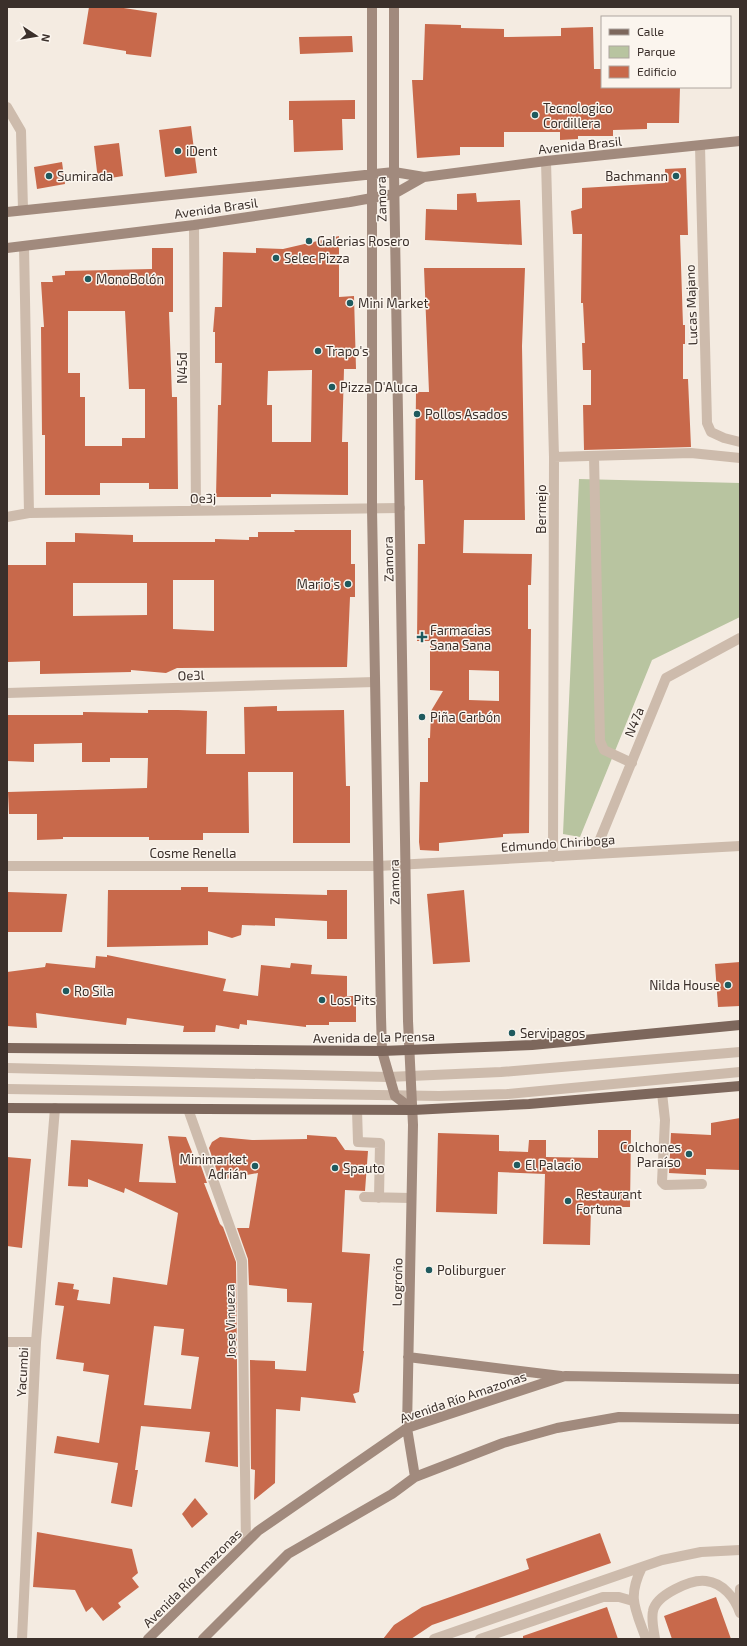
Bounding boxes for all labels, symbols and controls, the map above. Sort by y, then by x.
north arrow [16,16,56,56]
legend [601,16,731,88]
text: Calle [637,24,664,38]
text: N [39,33,53,43]
text: Parque [637,44,675,58]
text: Edificio [637,64,677,78]
place label: Tecnologico Cordillera [543,100,613,131]
marker: Tecnologico Cordillera [530,110,540,120]
street label: Avenida Brasil [537,133,623,157]
place label: iDent [186,143,217,159]
marker: iDent [173,146,183,156]
place label: Sumirada [57,168,113,184]
place label: Bachmann [605,168,668,184]
marker: Sumirada [44,171,54,181]
marker: Bachmann [671,171,681,181]
street label: Zamora [373,176,389,222]
street label: Avenida Brasil [173,194,259,222]
place label: Galerias Rosero [317,233,410,249]
marker: Galerias Rosero [304,236,314,246]
place label: Selec Pizza [284,250,350,266]
marker: Selec Pizza [271,253,281,263]
street label: Lucas Majano [682,264,700,346]
place label: MonoBolón [96,271,164,287]
marker: MonoBolón [83,274,93,284]
place label: Mini Market [358,295,428,311]
marker: Mini Market [345,298,355,308]
place label: Trapo's [326,343,369,359]
marker: Trapo's [313,346,323,356]
street label: N45d [174,352,190,384]
place label: Pizza D'Aluca [340,379,418,395]
marker: Pizza D'Aluca [327,382,337,392]
place label: Pollos Asados [425,406,508,422]
marker: Pollos Asados [412,409,422,419]
street label: Bermejo [533,484,549,534]
street label: Oe3j [190,490,216,506]
street label: Zamora [380,536,396,582]
place label: Mario's [297,576,340,592]
marker: Mario's [343,579,353,589]
place label: Farmacias Sana Sana [430,622,491,653]
marker: Farmacias Sana Sana [417,632,427,642]
street label: Oe3l [177,667,205,683]
street label: N47a [621,705,647,739]
place label: Piña Carbón [430,709,501,725]
marker: Piña Carbón [417,712,427,722]
street label: Edmundo Chiriboga [500,831,616,855]
street label: Cosme Renella [149,845,237,861]
street label: Zamora [386,859,402,905]
place label: Nilda House [649,977,720,993]
marker: Nilda House [723,980,733,990]
place label: Ro Sila [74,983,114,999]
marker: Ro Sila [61,986,71,996]
place label: Los Pits [330,992,376,1008]
marker: Los Pits [317,995,327,1005]
place label: Servipagos [520,1025,585,1041]
street label: Avenida de la Prensa [313,1028,435,1046]
marker: Servipagos [507,1028,517,1038]
place label: Colchones Paraíso [620,1139,681,1170]
marker: Colchones Paraíso [684,1149,694,1159]
place label: Minimarket Adrián [180,1151,247,1182]
place label: El Palacio [525,1157,581,1173]
place label: Spauto [343,1160,385,1176]
marker: El Palacio [512,1160,522,1170]
marker: Minimarket Adrián [250,1161,260,1171]
marker: Spauto [330,1163,340,1173]
place label: Restaurant Fortuna [576,1186,642,1217]
marker: Restaurant Fortuna [563,1196,573,1206]
street label: Logroño [389,1258,405,1306]
place label: Poliburguer [437,1262,506,1278]
marker: Poliburguer [424,1265,434,1275]
street label: Jose Vinueza [221,1283,239,1359]
street label: Yacumbi [13,1347,31,1397]
street label: Avenida Río Amazonas [398,1368,528,1426]
street label: Avenida Río Amazonas [139,1525,245,1631]

